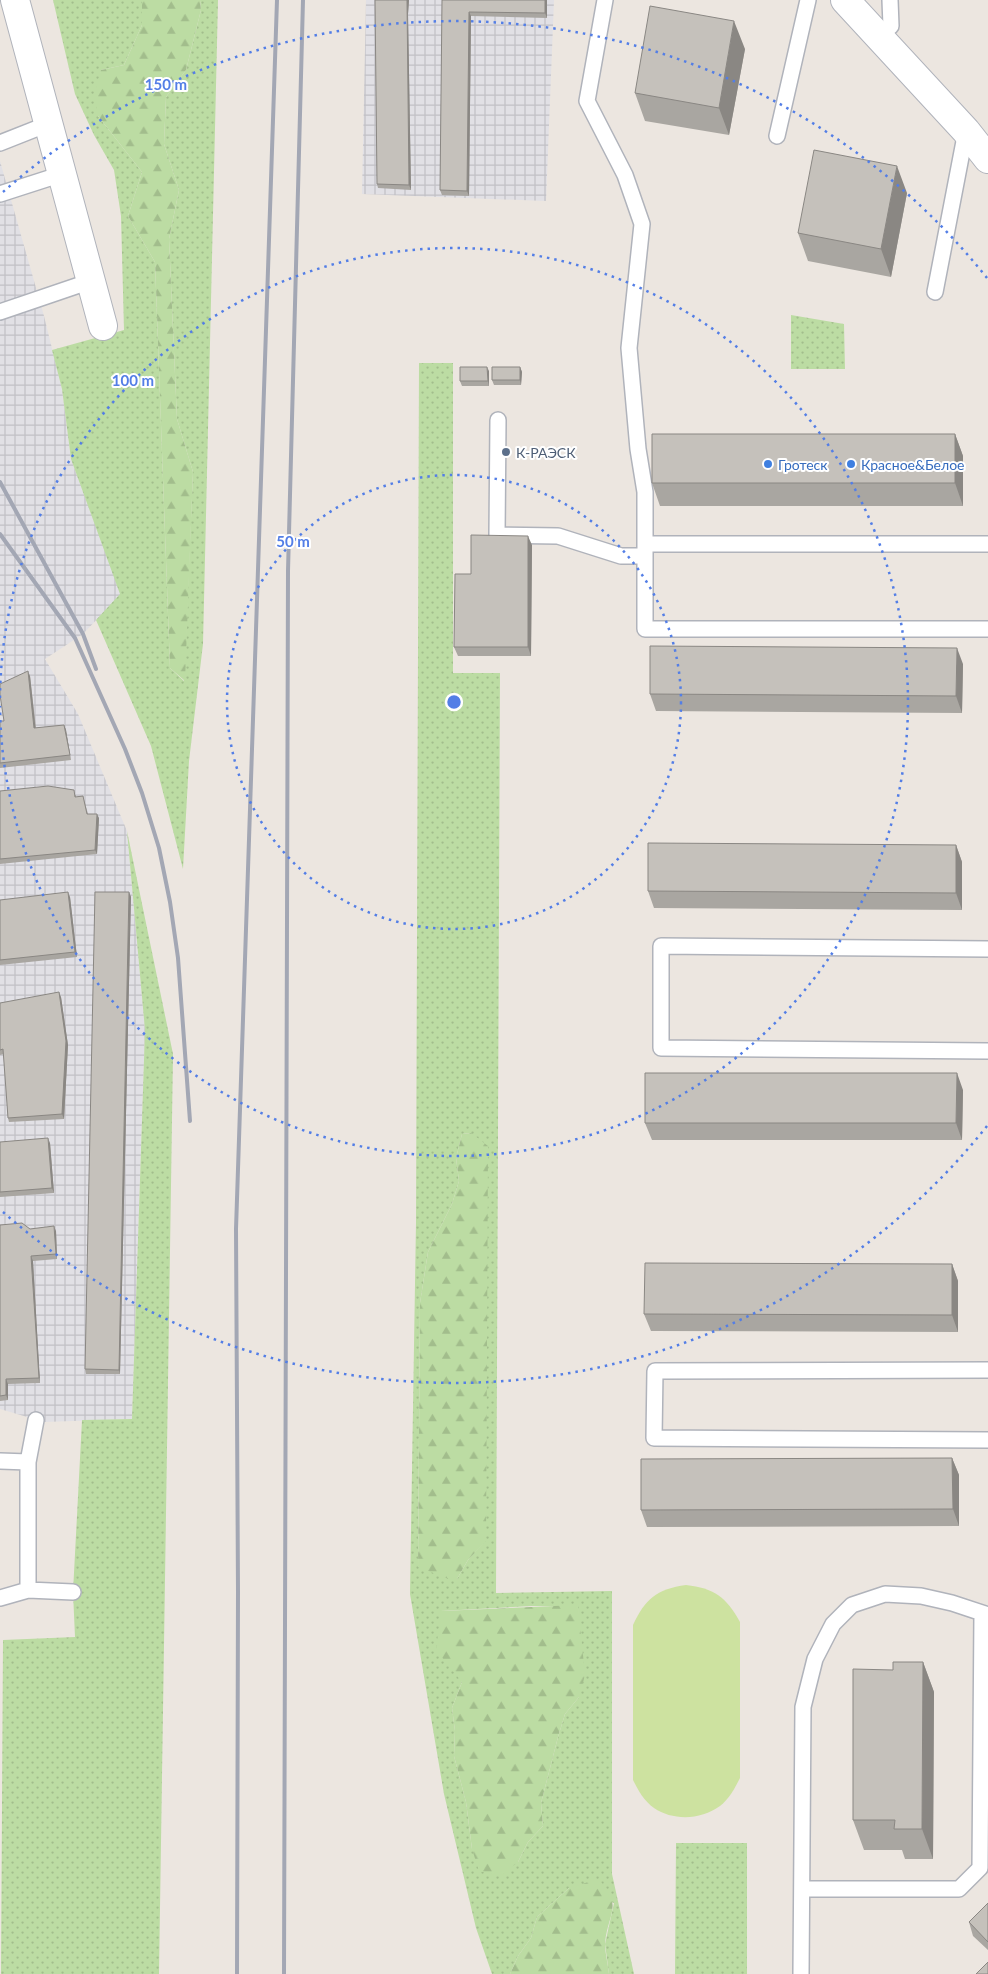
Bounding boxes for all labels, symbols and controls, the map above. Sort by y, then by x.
text: 150 m [145,75,187,93]
text: 100 m [112,371,154,389]
place label: К-РАЭСК [516,444,576,461]
marker: К-РАЭСК [500,446,512,458]
place label: Гротеск [778,456,828,473]
place label: Красное&Белое [861,456,965,473]
marker: Гротеск [762,458,774,470]
marker: Красное&Белое [845,458,857,470]
text: 50 m [276,532,310,550]
centre of rings [445,693,463,711]

